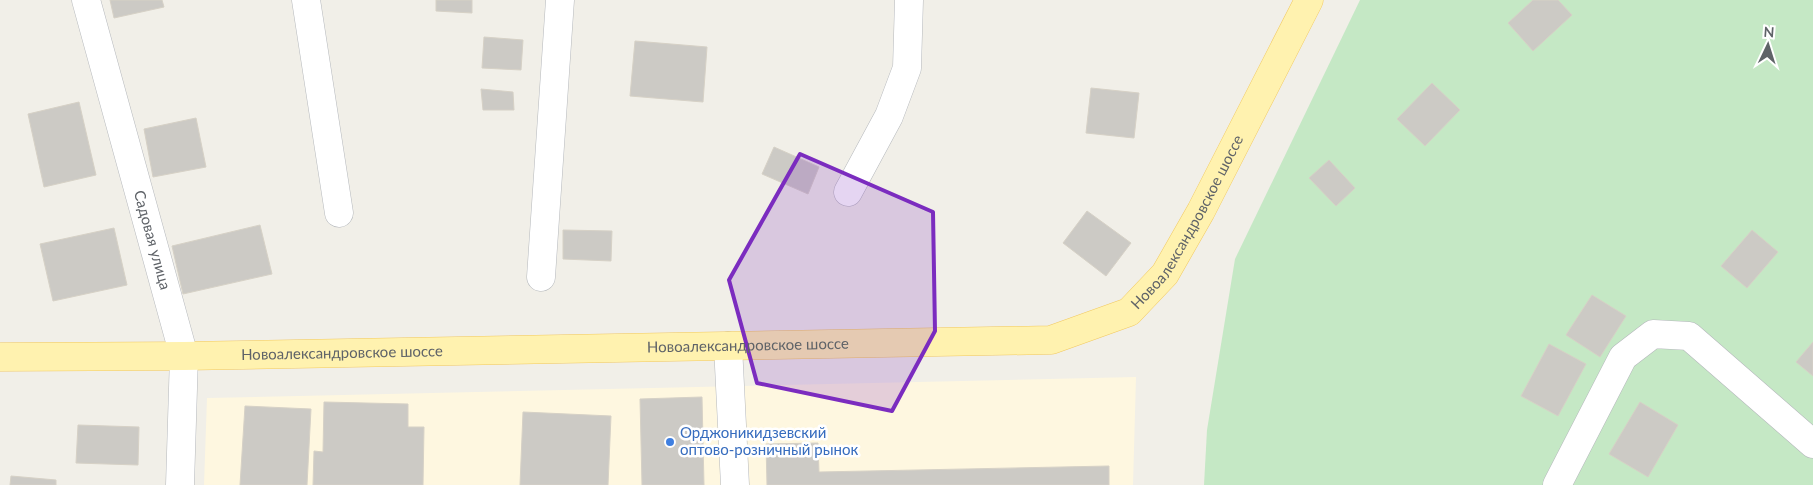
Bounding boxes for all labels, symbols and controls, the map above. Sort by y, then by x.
north arrow [1743,20,1793,70]
text: N [1763,23,1775,40]
street label: Новоалександровское шоссе [1127,132,1246,312]
street label: Садовая улица [131,188,175,292]
street label: Новоалександровское шоссе [647,334,849,355]
street label: Новоалександровское шоссе [241,341,443,363]
place label: Орджоникидзевский оптово-розничный рынок [680,423,858,458]
marker: Орджоникидзевский оптово-розничный рынок [664,436,676,448]

